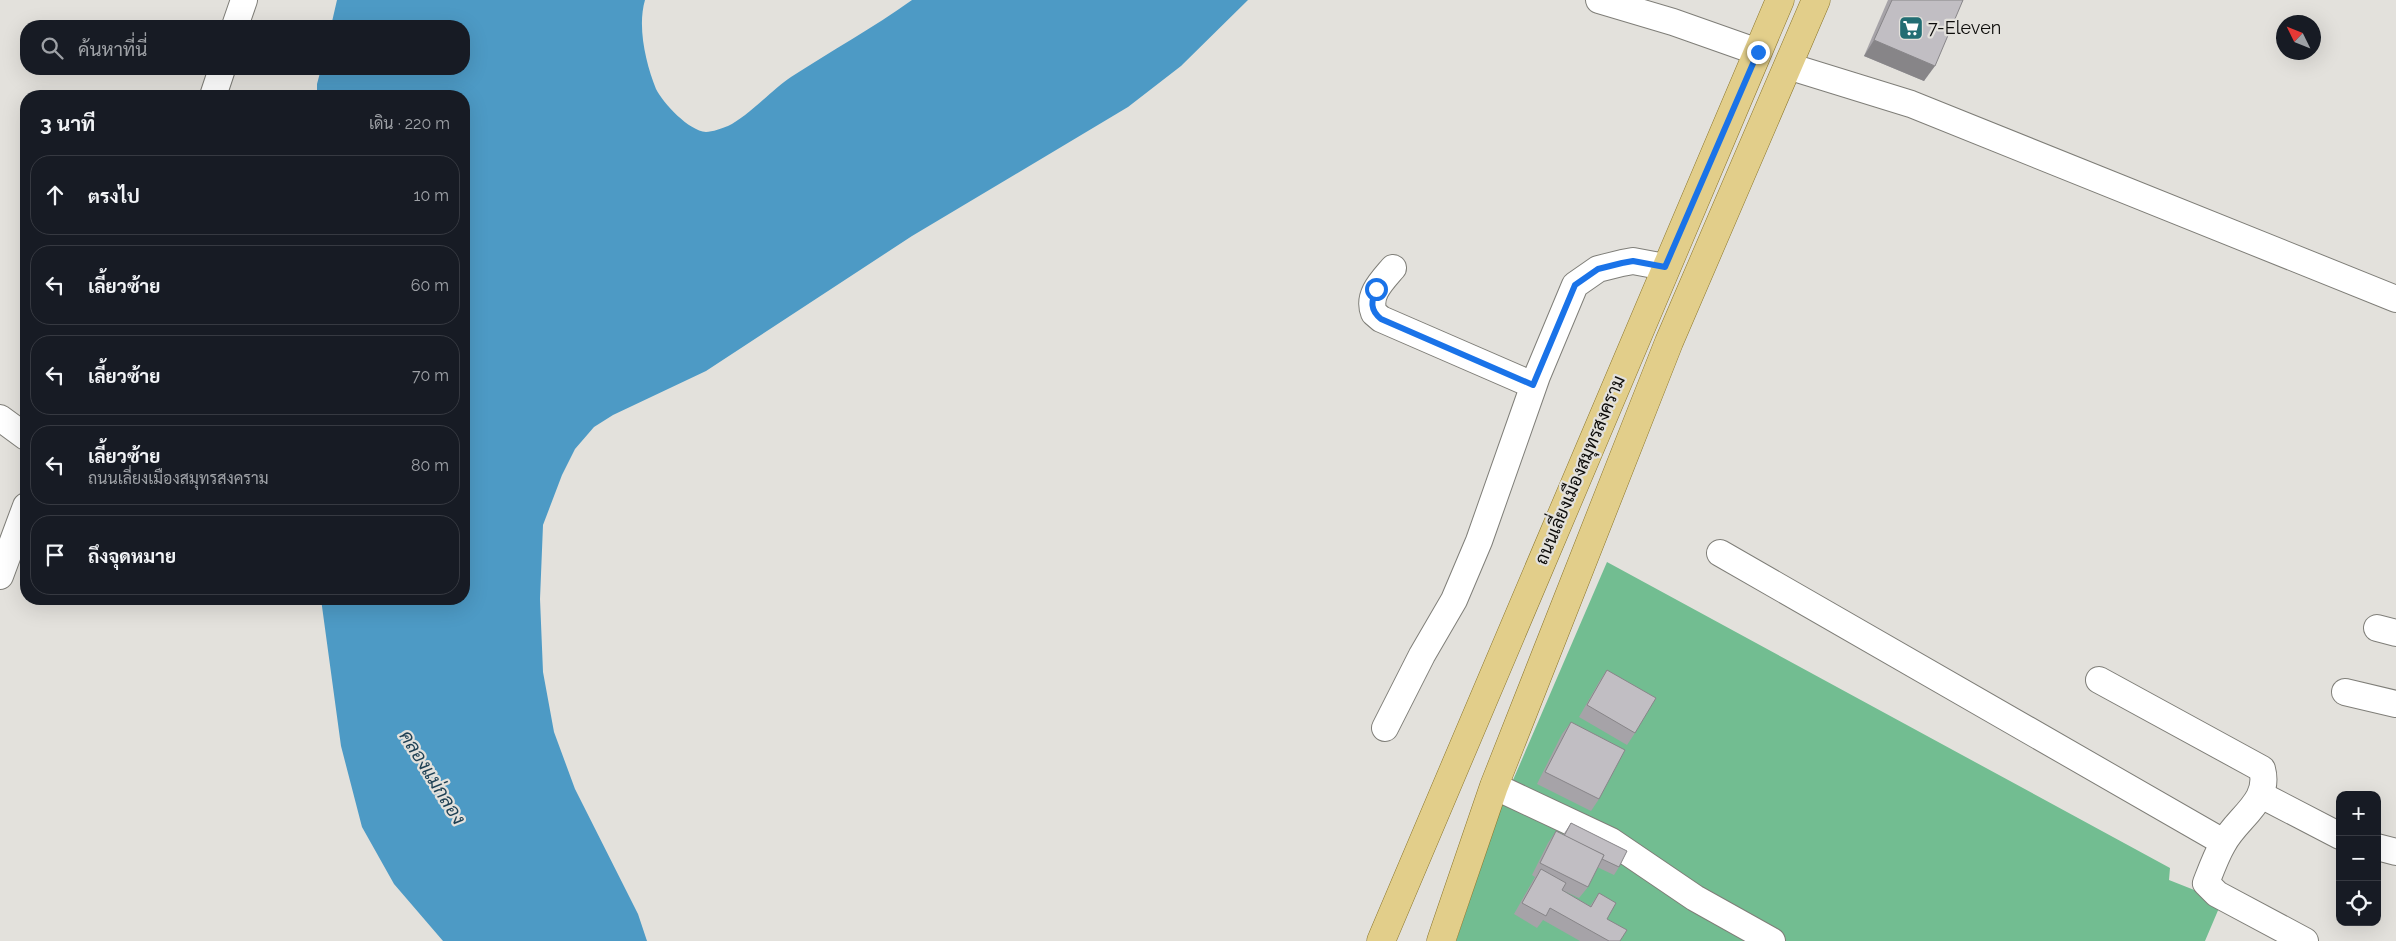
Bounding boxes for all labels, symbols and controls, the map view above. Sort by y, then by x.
supermarket icon: 7-Eleven [1898,15,1924,41]
north arrow [2276,15,2321,60]
place label: 7-Eleven [1928,17,2001,38]
search box [20,20,470,75]
icon: search [38,34,66,62]
text: ค้นหาที่นี่ [78,38,147,60]
route end [1747,41,1770,64]
text: 3 นาที [40,111,95,136]
text: เดิน · 220 m [369,114,450,133]
icon: ahead [41,181,69,209]
text: ตรงไป [88,185,140,207]
text: 10 m [414,186,449,205]
icon: left [41,271,69,299]
text: เลี้ยวซ้าย [88,275,160,297]
text: 60 m [411,276,449,295]
route start [1365,278,1388,301]
icon: left [41,361,69,389]
text: เลี้ยวซ้าย [88,365,160,387]
text: 70 m [412,366,449,385]
street label: ถนนเลี่ยงเมืองสมุทรสงคราม [1526,370,1631,568]
text: เลี้ยวซ้าย [88,445,160,467]
icon: left [41,451,69,479]
text: 80 m [411,456,449,475]
text: ถนนเลี่ยงเมืองสมุทรสงคราม [88,469,269,488]
icon: arrive [41,541,69,569]
text: ถึงจุดหมาย [88,545,176,567]
water label: คลองแม่กลอง [395,726,471,828]
map controls [2336,791,2381,926]
button: + [2336,791,2381,836]
button: − [2336,836,2381,881]
button: locate [2336,881,2381,926]

